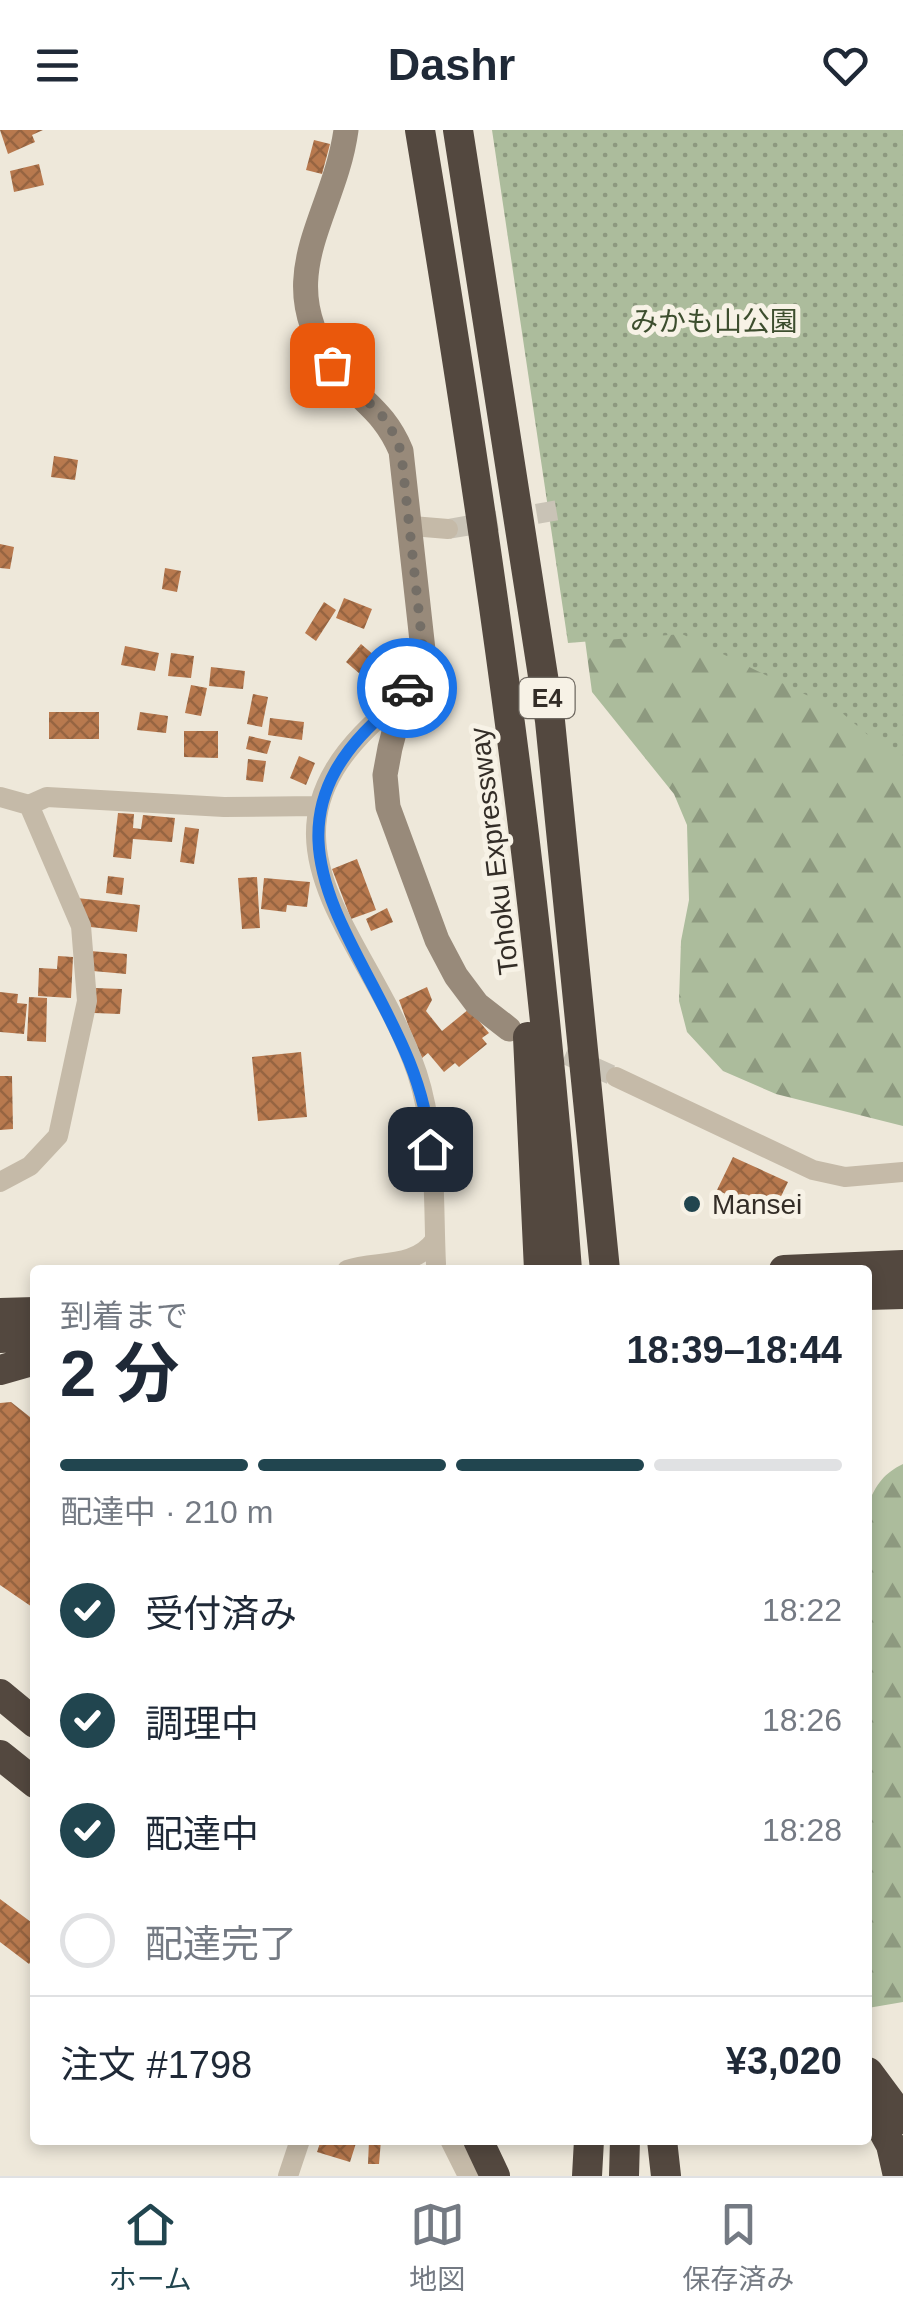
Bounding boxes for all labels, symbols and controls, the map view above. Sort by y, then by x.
icon: menu [30,38,85,93]
icon: heart [818,38,873,93]
text: Dashr [388,39,515,90]
park label: みかも山公園 [630,306,798,337]
pin [290,323,375,408]
icon: bag [305,338,360,393]
courier [357,638,457,738]
icon: car [380,661,435,716]
road number: E4 [520,678,574,718]
street label: Tohoku Expressway [463,726,525,976]
pin [388,1107,473,1192]
icon: home [403,1122,458,1177]
place label: Mansei [712,1189,802,1220]
marker: Mansei [681,1193,703,1215]
text: 到着まで [60,1298,188,1334]
text: 18:39–18:44 [626,1329,842,1371]
text: 2 分 [60,1337,179,1410]
text: 配達中 · 210 m [60,1494,273,1530]
icon: check [60,1583,115,1638]
text: 18:22 [762,1592,842,1628]
text: 受付済み [145,1593,297,1635]
icon: check [60,1693,115,1748]
text: 18:26 [762,1702,842,1738]
text: 調理中 [145,1703,259,1745]
icon: check [60,1803,115,1858]
text: 18:28 [762,1812,842,1848]
text: 配達中 [145,1813,259,1855]
text: 配達完了 [145,1923,297,1965]
text: ¥3,020 [726,2040,842,2082]
text: 注文 #1798 [60,2044,252,2086]
tab: ホーム [109,2197,192,2297]
tab: 地図 [409,2197,465,2297]
tab: 保存済み [682,2197,794,2297]

